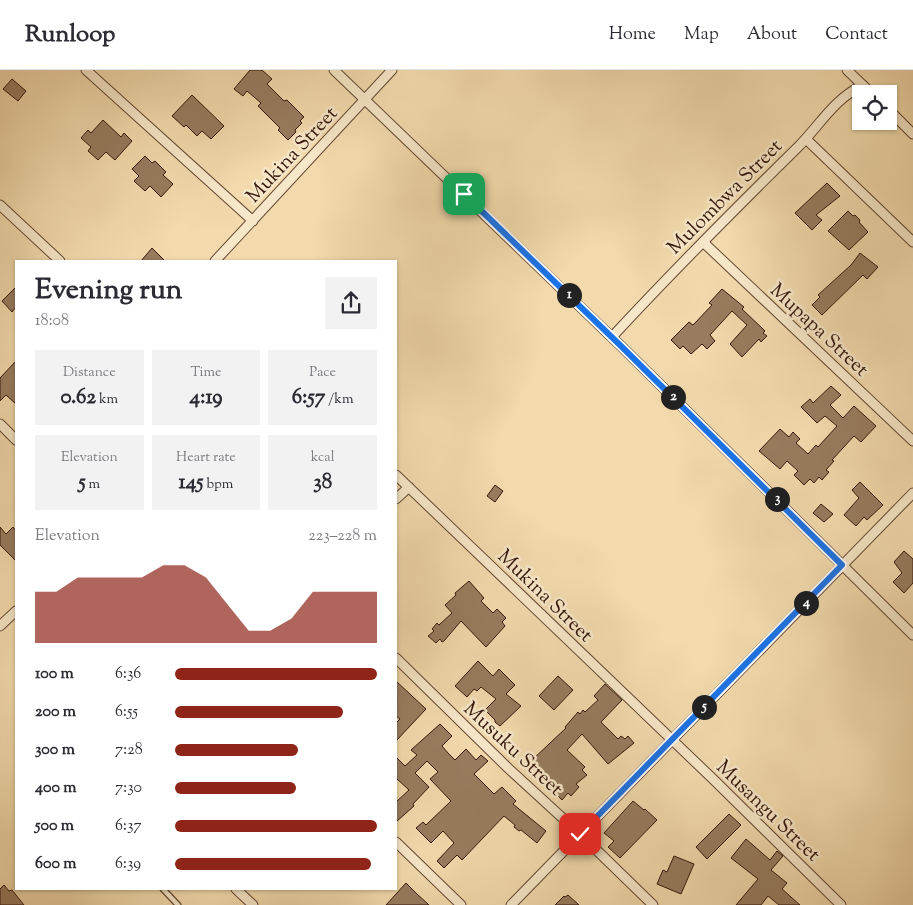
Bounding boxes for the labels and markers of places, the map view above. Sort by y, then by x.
pin [443,173,485,215]
pin: 1 [556,282,582,308]
pin: 2 [660,384,686,410]
pin: 3 [764,486,790,512]
pin: 4 [794,590,818,616]
pin: 5 [692,694,716,720]
pin [559,813,601,855]

